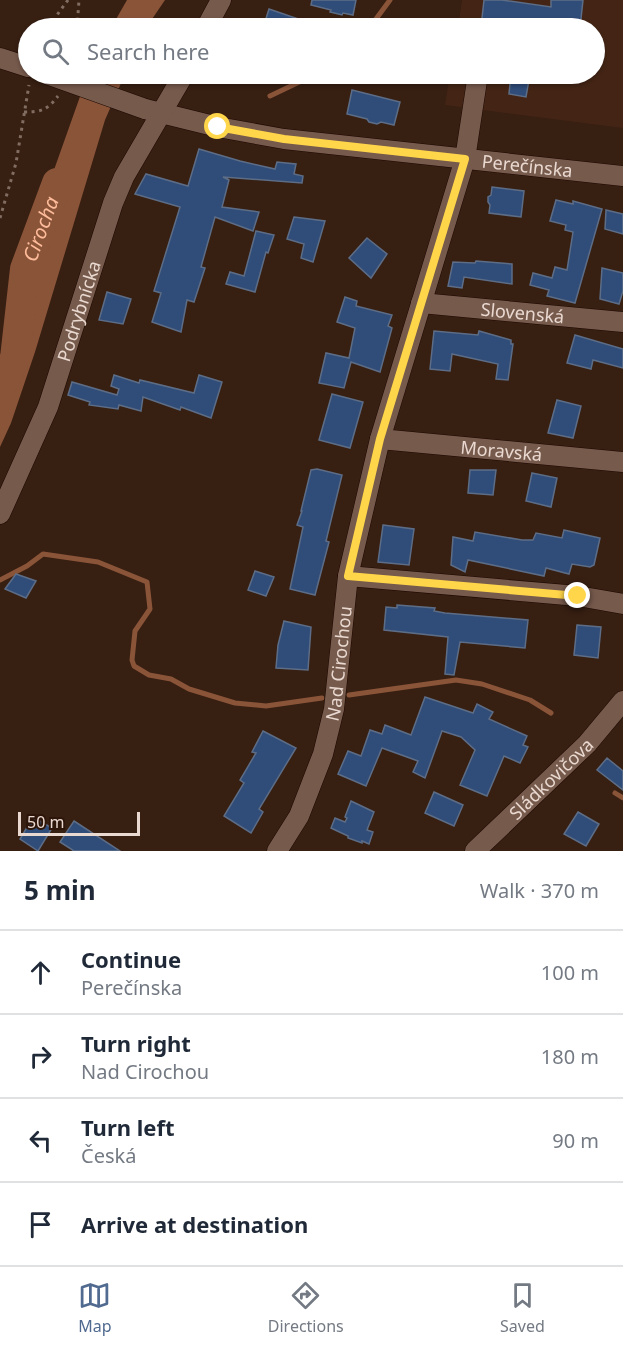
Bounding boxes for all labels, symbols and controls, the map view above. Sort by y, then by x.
search box [18,18,605,84]
icon: search [39,35,72,68]
text: Search here [87,36,209,66]
route start [204,113,230,139]
street label: Perečínska [481,149,574,182]
water label: Cirocha [15,192,64,265]
street label: Podrybnícka [51,257,106,365]
street label: Slovenská [480,297,565,328]
street label: Moravská [460,435,543,466]
route end [564,582,590,608]
street label: Nad Cirochou [320,605,357,723]
street label: Sládkovičova [504,732,598,824]
scale bar [18,809,140,836]
text: 50 m [27,811,64,833]
text: 5 min [24,872,96,908]
text: Walk · 370 m [480,877,599,904]
text: Continue [81,944,181,974]
icon: ahead [24,956,57,989]
text: 100 m [541,959,599,986]
text: Perečínska [81,974,182,1001]
text: Turn right [81,1028,191,1058]
icon: right [24,1040,57,1073]
text: 180 m [541,1043,599,1070]
text: Nad Cirochou [81,1058,209,1085]
text: Turn left [81,1112,175,1142]
icon: left [24,1124,57,1157]
text: 90 m [552,1127,599,1154]
text: Česká [81,1142,136,1169]
icon: arrive [24,1208,57,1241]
text: Arrive at destination [81,1209,308,1239]
tab: Map [78,1279,111,1337]
tab: Directions [268,1279,344,1337]
tab: Saved [500,1279,545,1337]

